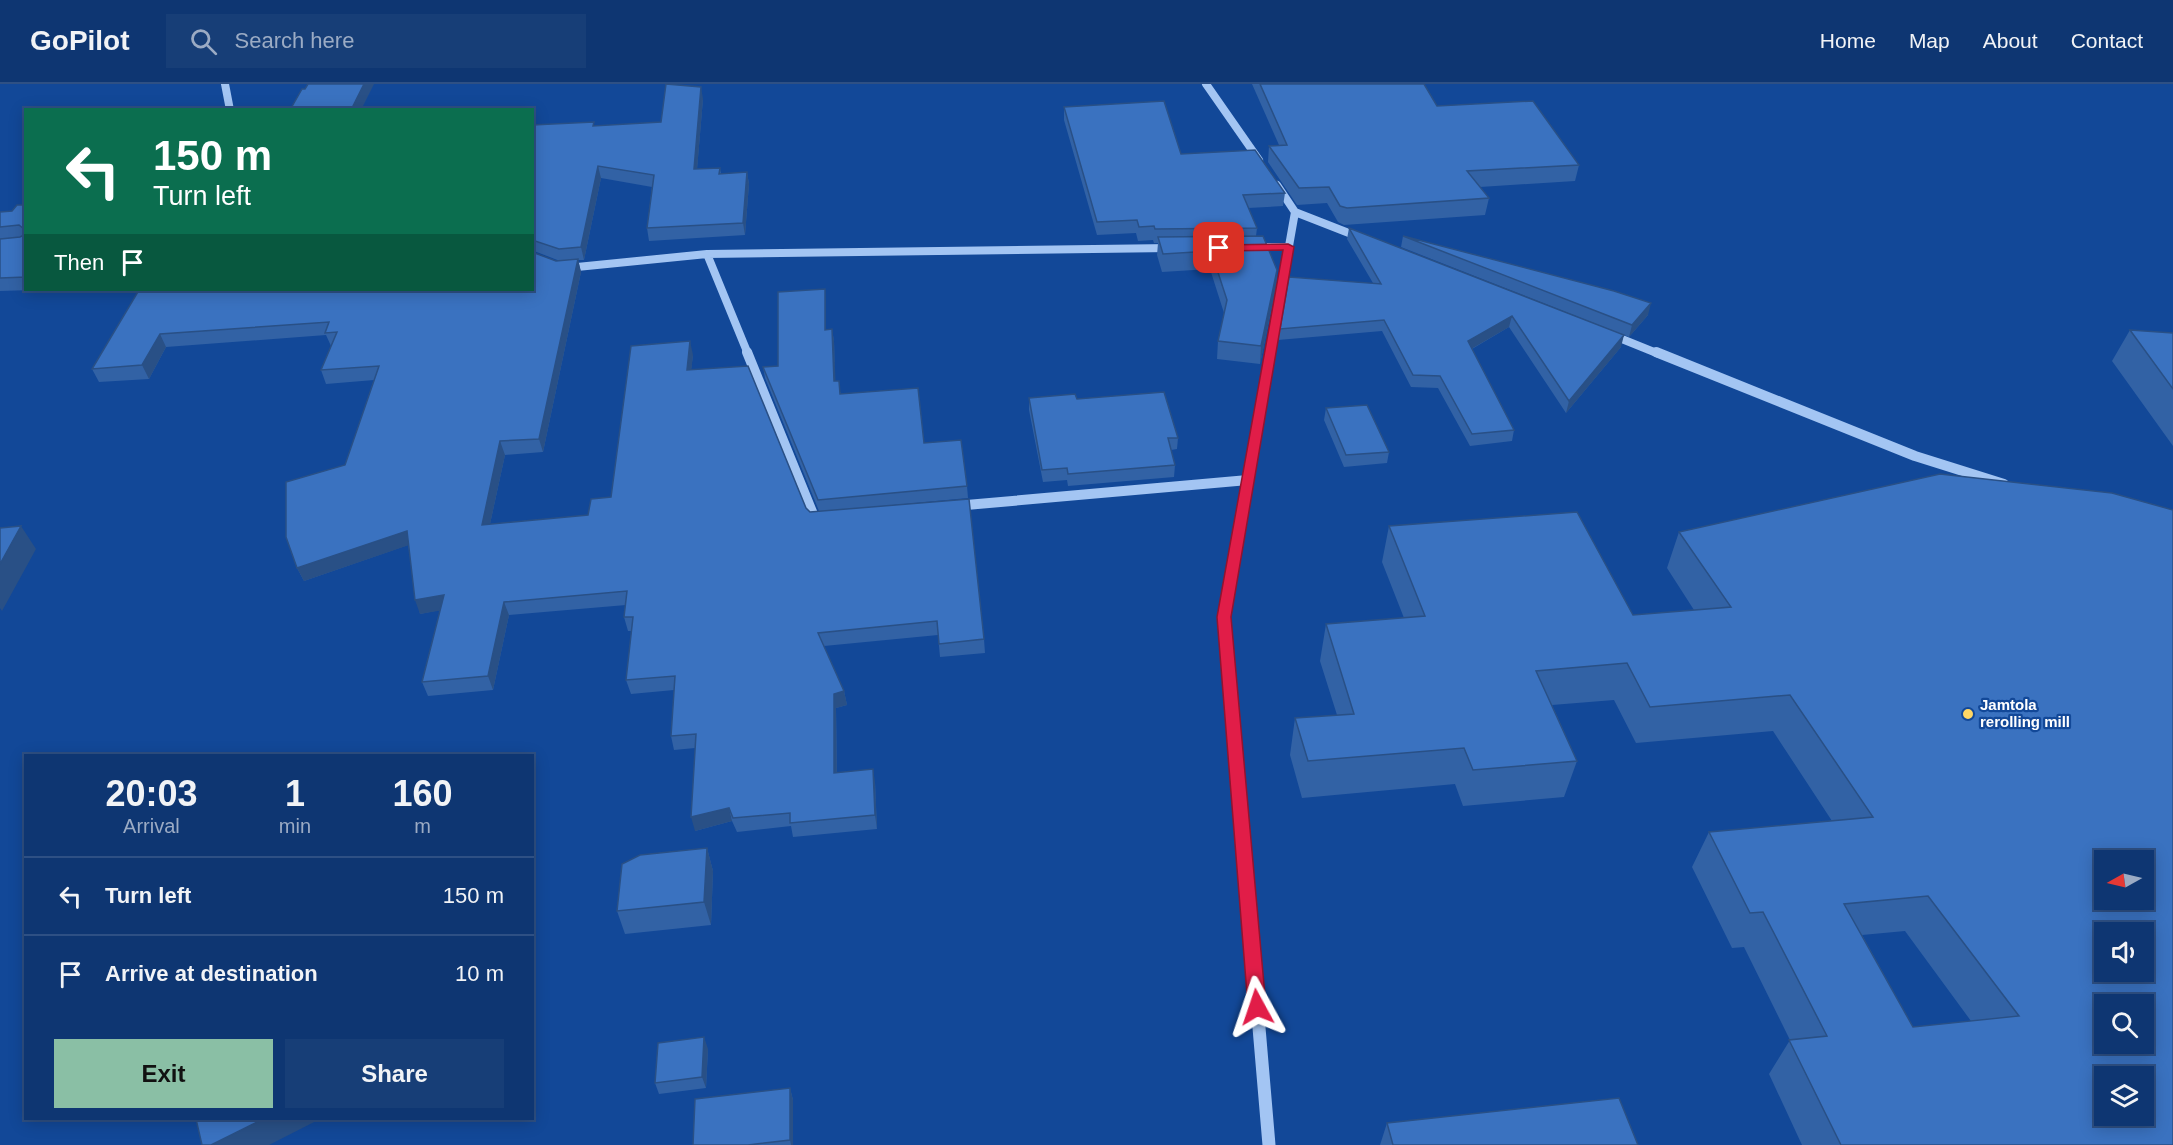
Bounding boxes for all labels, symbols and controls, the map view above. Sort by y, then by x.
search box [166,14,586,68]
text: GoPilot [30,25,130,56]
icon: search [187,25,220,58]
text: Search here [235,28,354,53]
text: Home [1820,29,1876,52]
text: Map [1909,29,1950,52]
text: About [1983,29,2038,52]
text: Contact [2071,29,2143,52]
icon: left [54,132,132,210]
text: 150 m [153,132,272,179]
text: Turn left [153,181,251,211]
pin [1193,222,1244,273]
icon: arrive [1202,231,1235,264]
icon: arrive [116,246,149,279]
text: Then [54,250,104,275]
place label: Jamtola rerolling mill [1980,696,2070,730]
marker: Jamtola rerolling mill [1961,707,1975,721]
text: 20:03 [105,773,197,814]
text: 1 [285,773,305,814]
text: 160 [392,773,453,814]
text: Arrival [123,815,180,837]
text: min [279,815,311,837]
text: m [414,815,431,837]
north arrow [2094,850,2154,910]
map controls [2094,850,2154,1126]
icon: left [54,880,87,913]
text: Turn left [105,883,191,908]
text: 150 m [443,883,504,908]
button: sound [2094,922,2154,982]
icon: arrive [54,958,87,991]
text: Arrive at destination [105,961,318,986]
text: 10 m [455,961,504,986]
position arrow [1225,975,1289,1039]
button: search [2094,994,2154,1054]
button: Exit [54,1039,273,1108]
button: Share [285,1039,504,1108]
button: layers [2094,1066,2154,1126]

